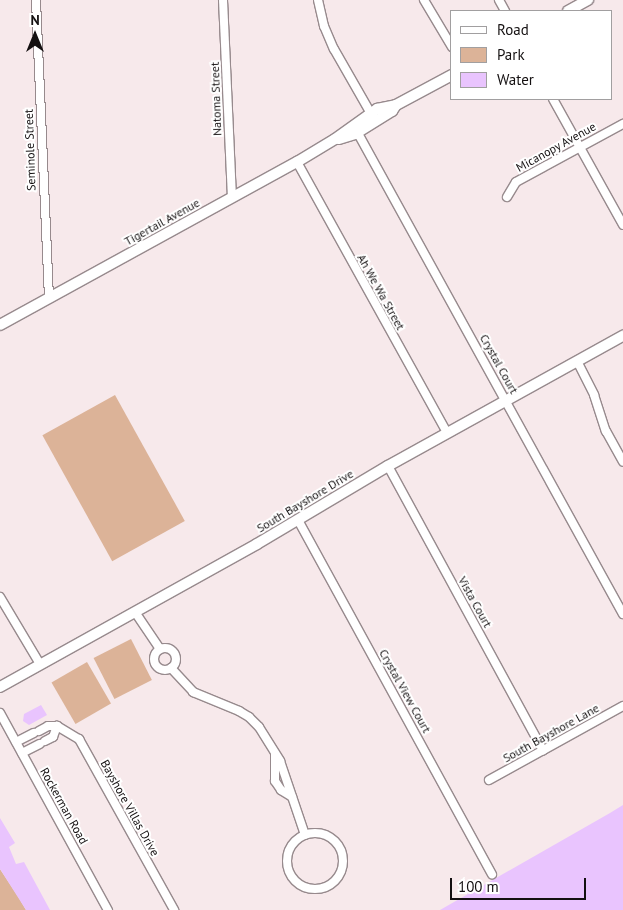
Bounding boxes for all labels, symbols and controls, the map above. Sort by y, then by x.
north arrow [10,10,60,60]
legend [450,10,613,100]
text: N [30,11,40,29]
text: Road [497,20,529,39]
text: Park [497,45,525,64]
street label: Natoma Street [208,62,224,136]
text: Water [497,70,534,89]
street label: Seminole Street [21,109,39,191]
street label: Micanopy Avenue [513,119,599,175]
street label: Tigertail Avenue [122,195,202,249]
street label: Ah We Wa Street [354,251,408,333]
street label: Crystal Court [477,332,521,396]
street label: South Bayshore Drive [254,467,356,535]
street label: Vista Court [455,574,495,630]
street label: Crystal View Court [376,646,434,736]
street label: South Bayshore Lane [500,701,602,765]
street label: Bayshore Villas Drive [97,757,163,859]
street label: Rockerman Road [37,765,91,847]
scale bar [453,868,589,900]
text: 100 m [458,877,499,896]

